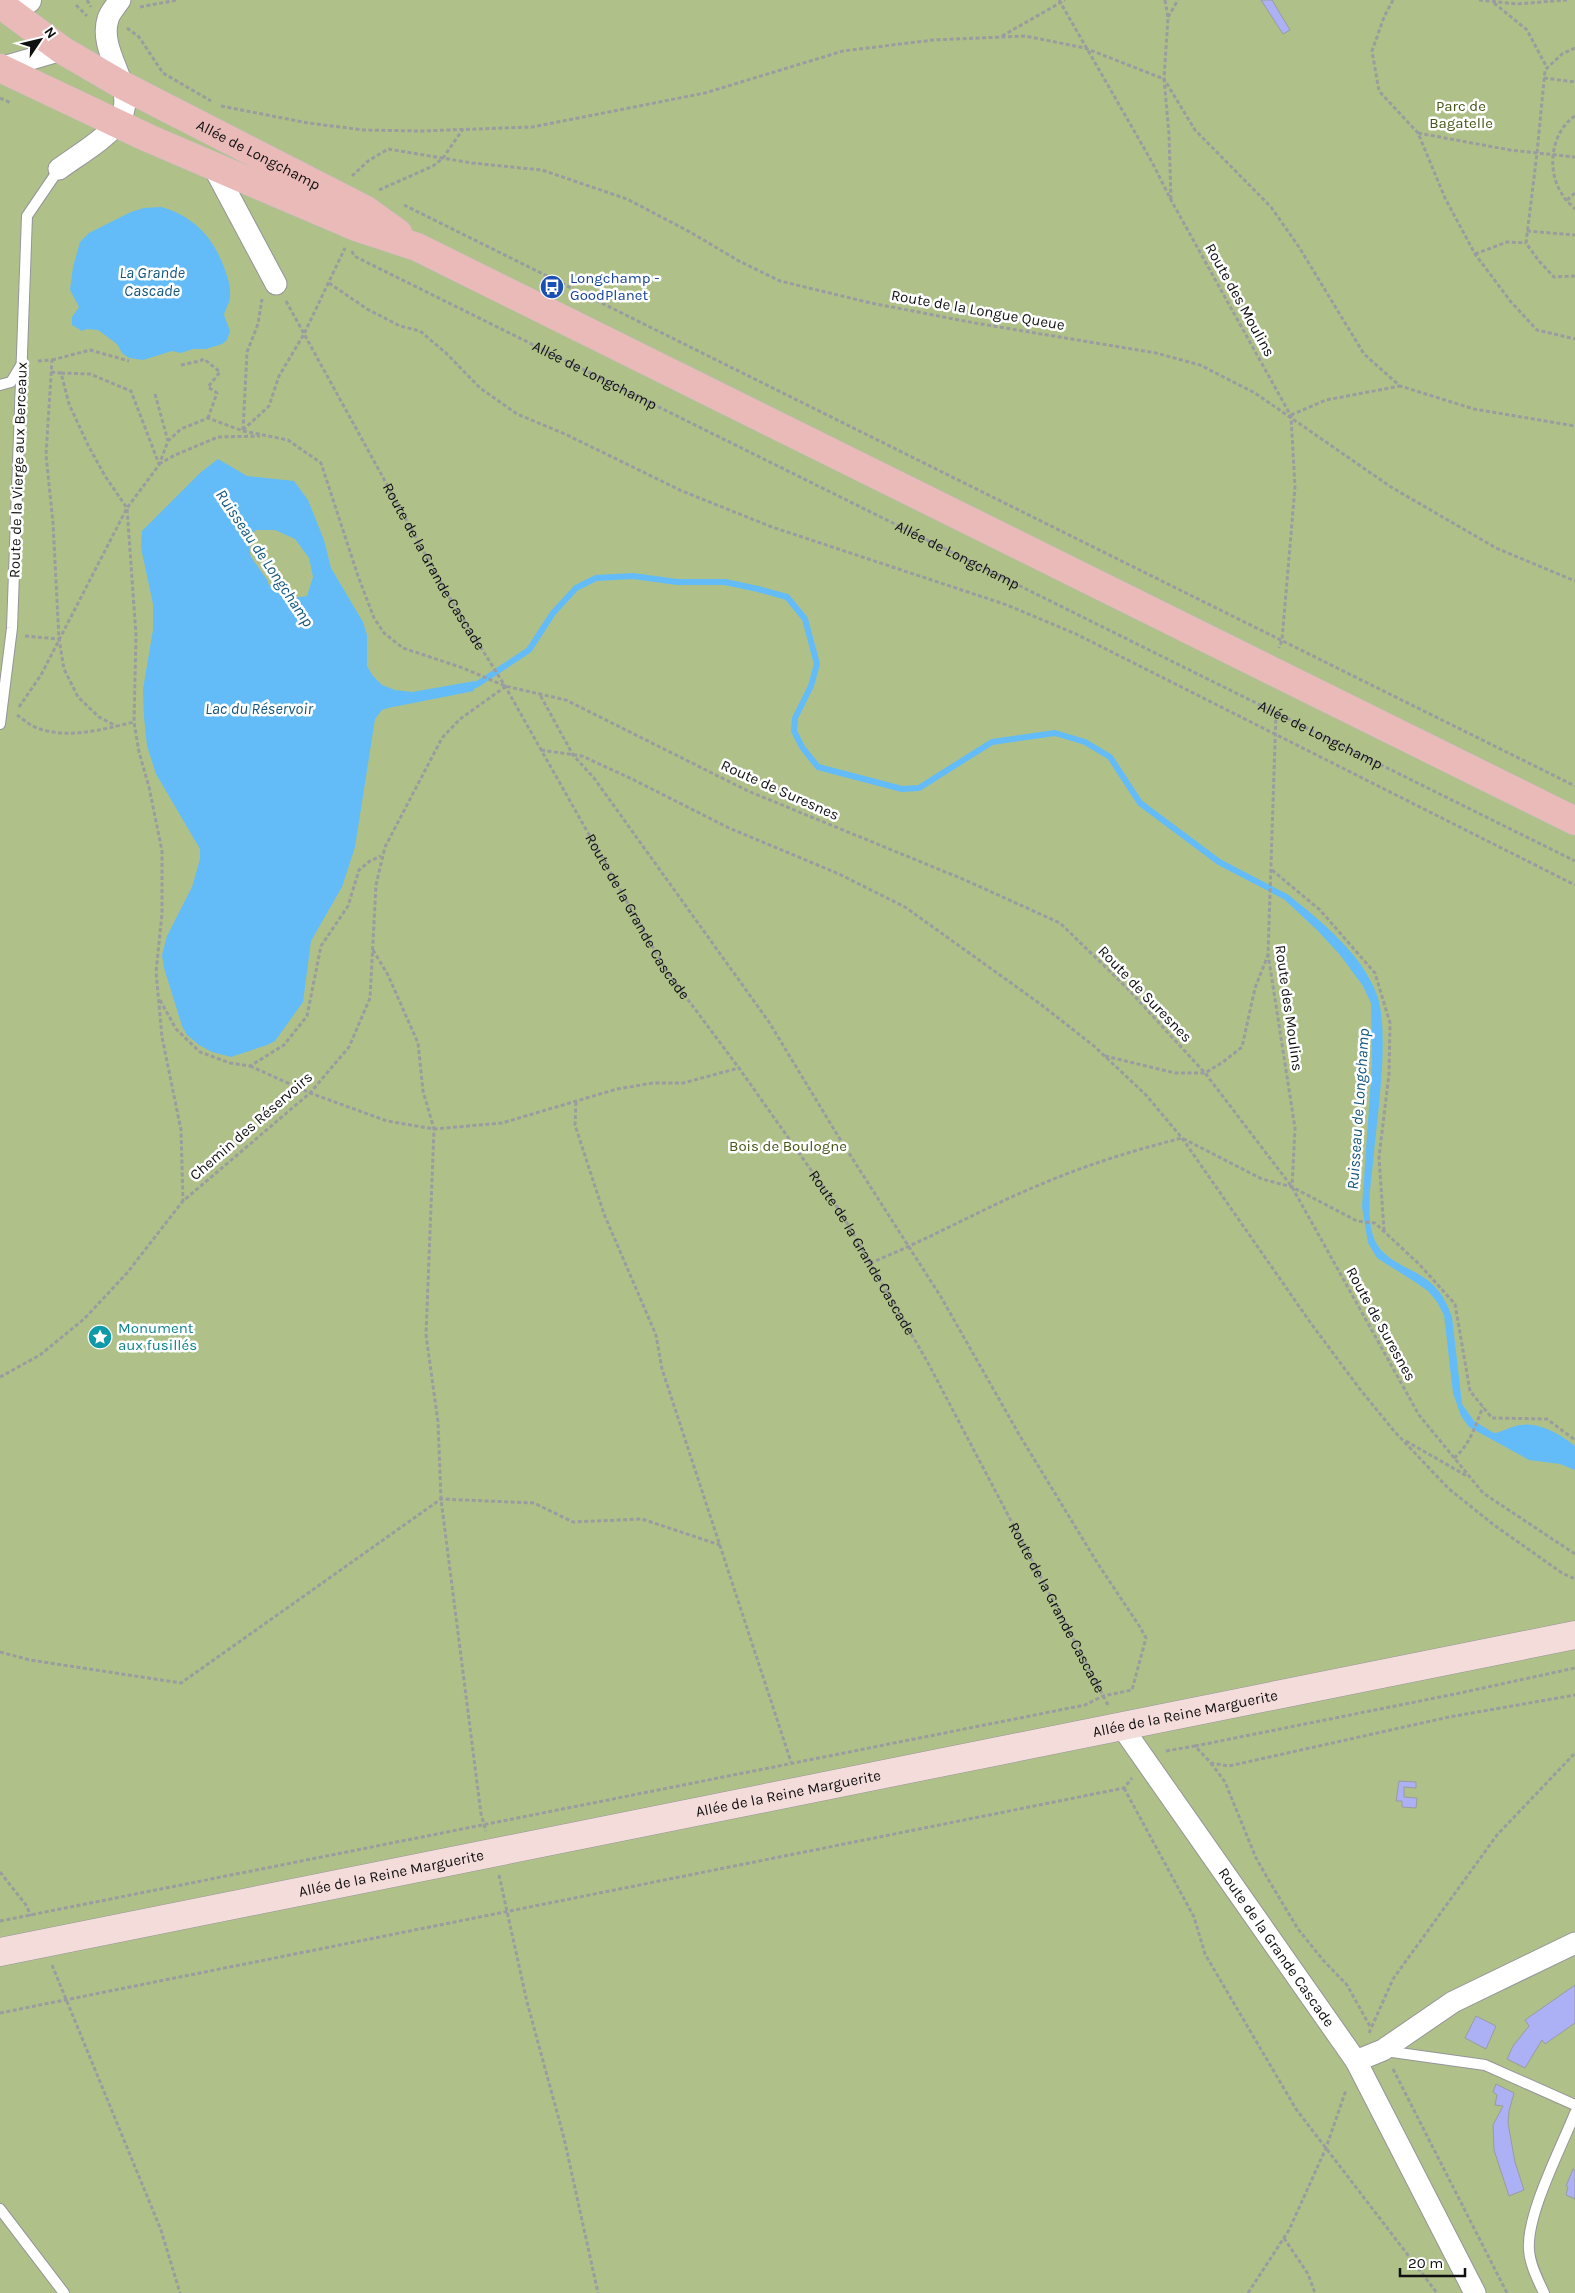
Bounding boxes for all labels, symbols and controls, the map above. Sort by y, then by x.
north arrow [15,15,65,65]
text: N [40,24,60,42]
park label: Parc de Bagatelle [1429,97,1493,132]
street label: Allée de Longchamp [193,116,323,194]
street label: Route des Moulins [1201,240,1279,360]
water label: La Grande Cascade [119,263,185,300]
place label: Longchamp - GoodPlanet [570,269,659,304]
bus stop icon: Longchamp - GoodPlanet [539,274,565,300]
street label: Route de la Longue Queue [890,286,1066,334]
street label: Allée de Longchamp [529,337,660,414]
street label: Route de la Vierge aux Berceaux [5,361,31,579]
street label: Route de la Grande Cascade [379,480,489,654]
water label: Ruisseau de Longchamp [212,486,318,631]
street label: Allée de Longchamp [892,517,1023,594]
street label: Allée de Longchamp [1255,696,1386,773]
water label: Lac du Réservoir [205,699,313,718]
street label: Route de Suresnes [718,756,842,824]
street label: Route de la Grande Cascade [581,830,694,1003]
street label: Route de Suresnes [1094,942,1196,1046]
street label: Route des Moulins [1271,944,1307,1072]
water label: Ruisseau de Longchamp [1343,1027,1373,1190]
street label: Chemin des Réservoirs [186,1068,316,1184]
park label: Bois de Boulogne [729,1137,847,1155]
street label: Route de la Grande Cascade [805,1167,919,1339]
street label: Route de Suresnes [1342,1264,1420,1384]
place label: Monument aux fusillés [118,1319,197,1354]
place icon: Monument aux fusillés [87,1324,113,1350]
street label: Route de la Grande Cascade [1005,1519,1109,1696]
street label: Allée de la Reine Marguerite [1091,1686,1279,1741]
street label: Allée de la Reine Marguerite [694,1766,882,1821]
street label: Allée de la Reine Marguerite [297,1846,485,1901]
street label: Route de la Grande Cascade [1214,1864,1338,2030]
scale bar [1400,2246,1465,2278]
text: 20 m [1408,2254,1443,2272]

